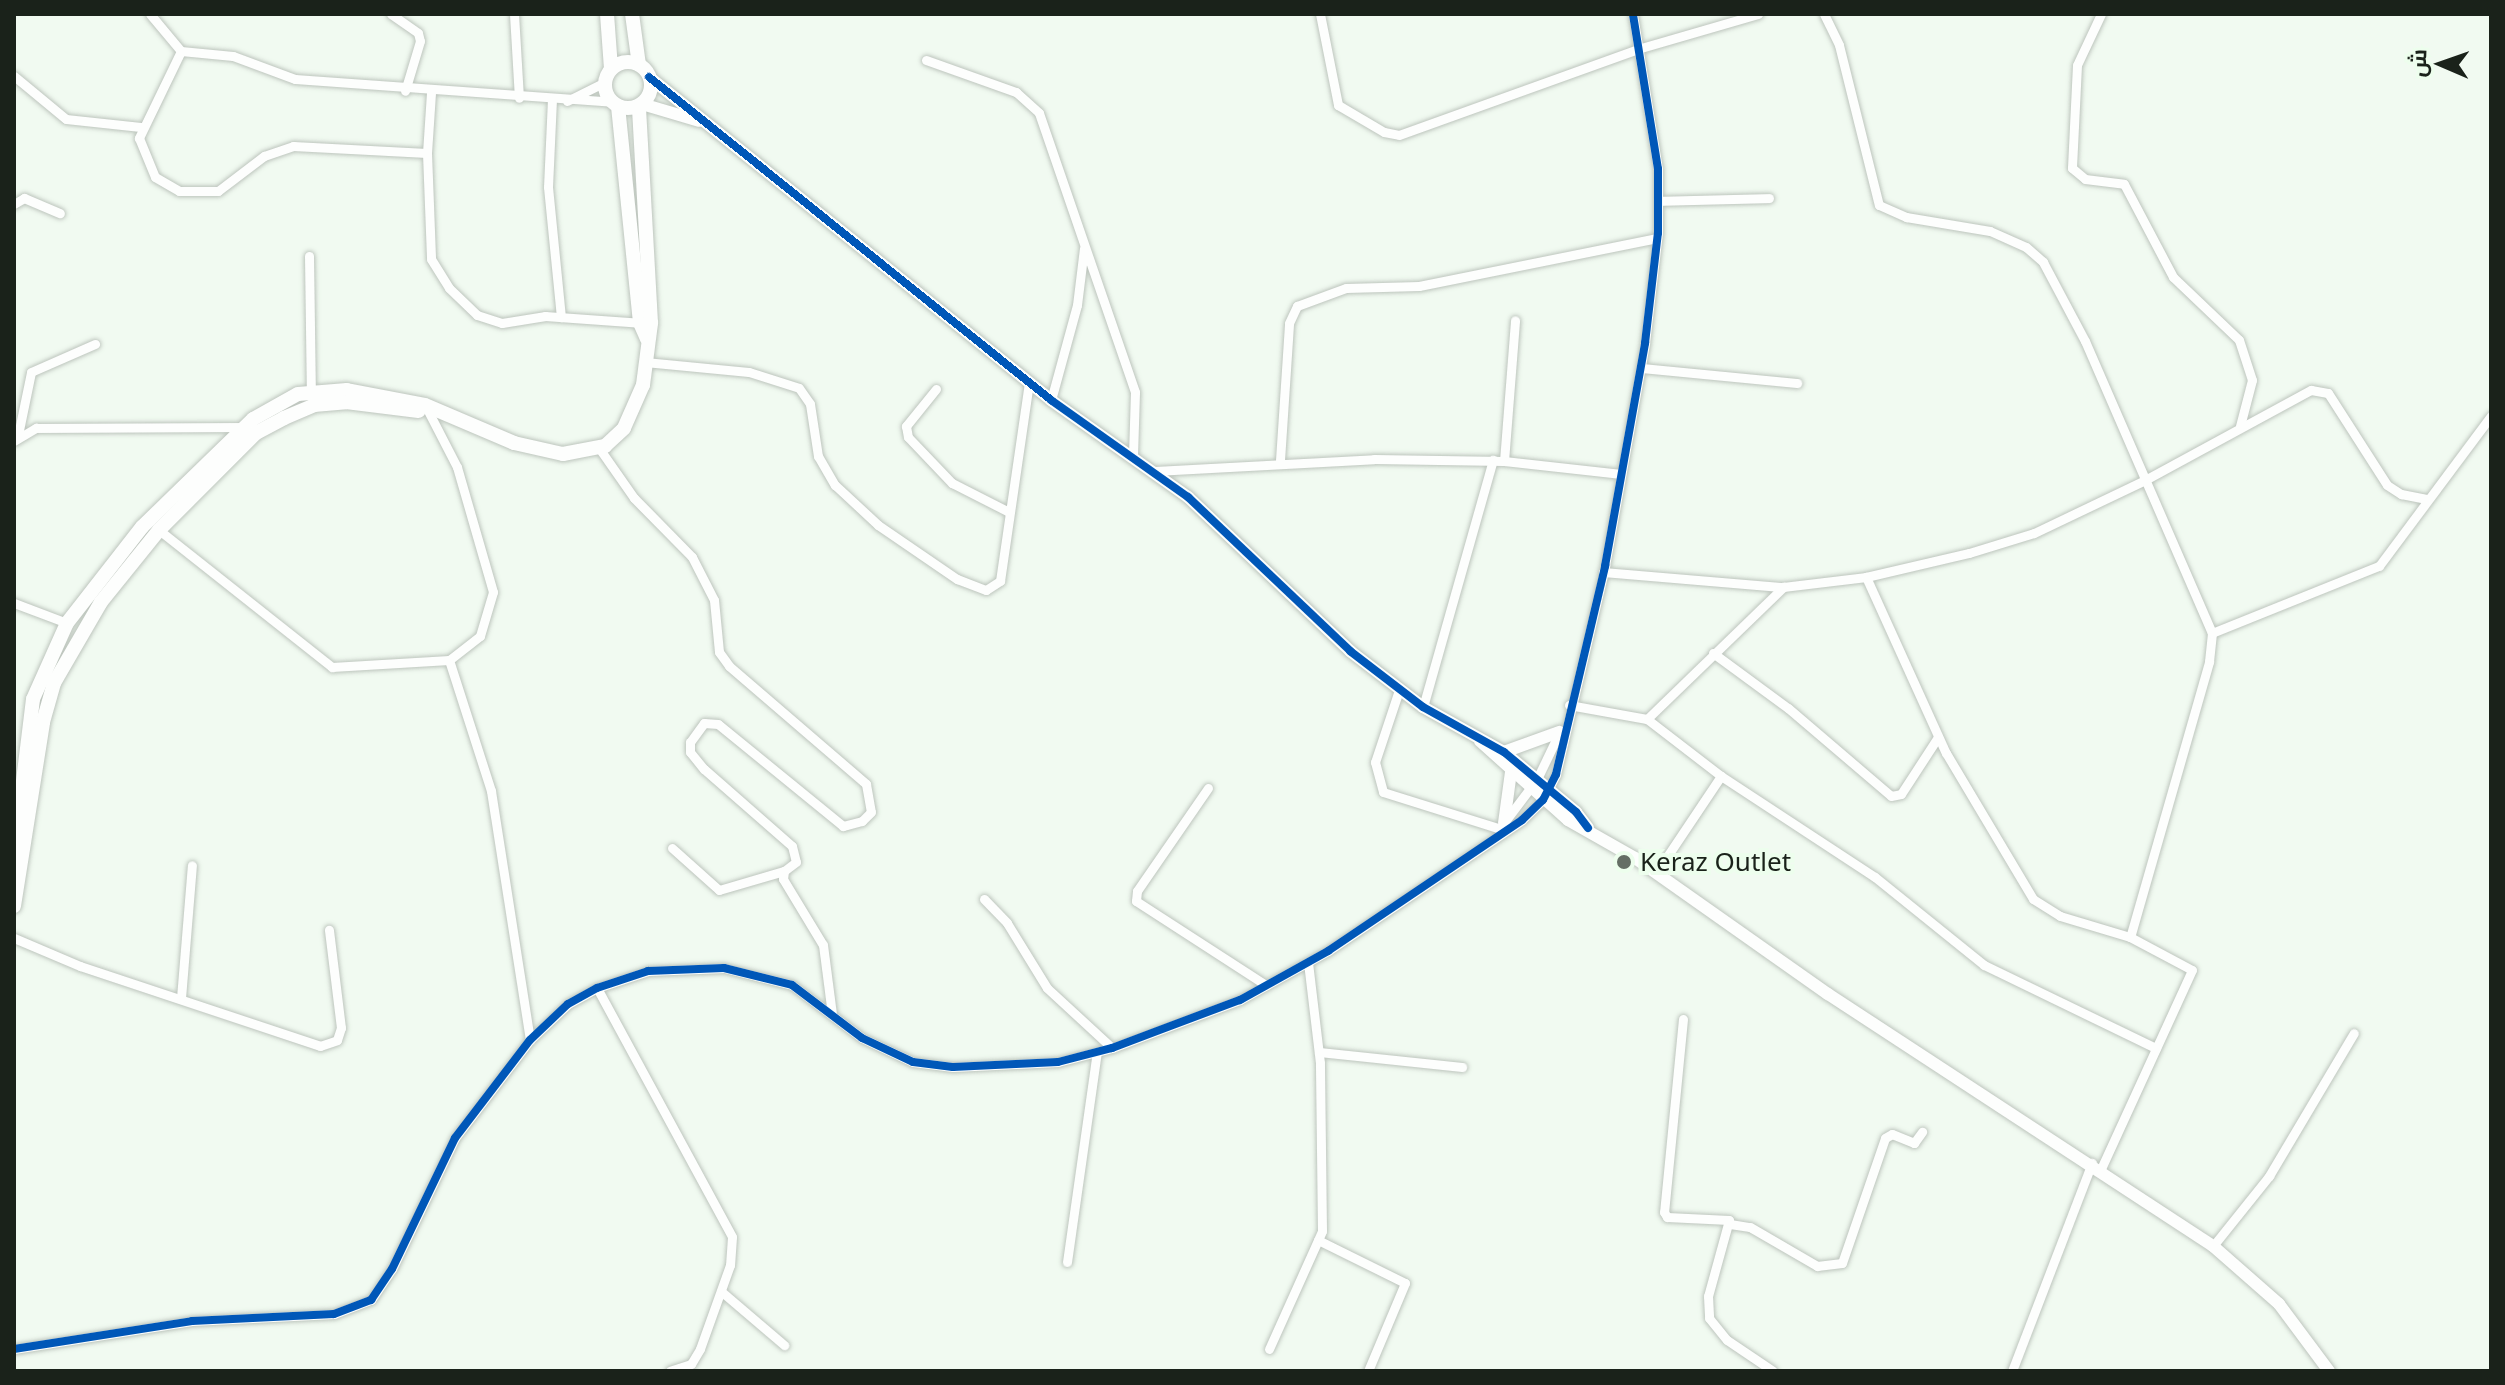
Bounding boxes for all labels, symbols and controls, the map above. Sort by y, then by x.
north arrow [2401,24,2481,104]
text: ش [2402,49,2432,78]
place label: Keraz Outlet [1640,846,1791,878]
marker: Keraz Outlet [1615,853,1633,871]

